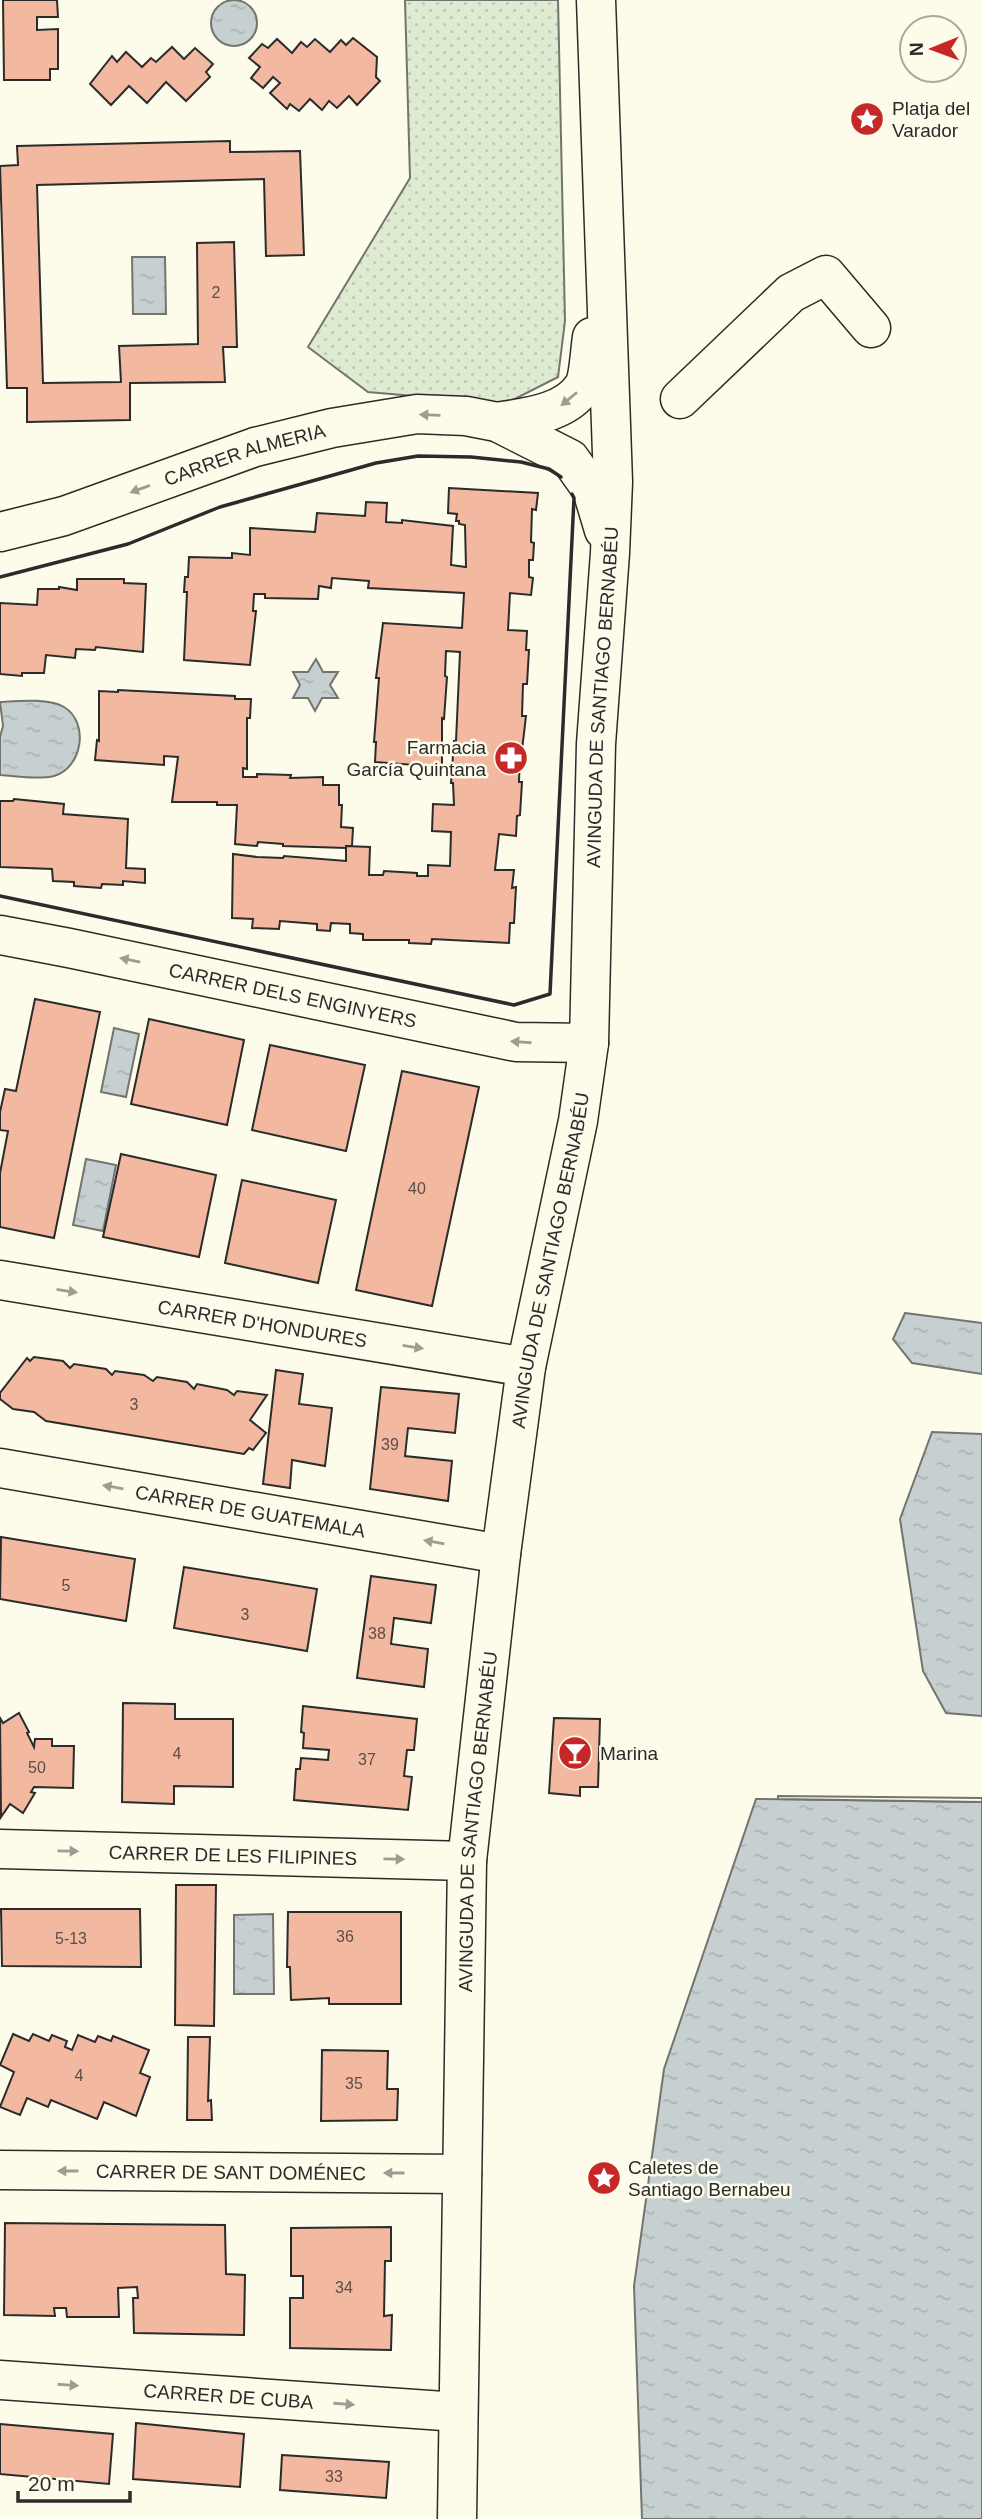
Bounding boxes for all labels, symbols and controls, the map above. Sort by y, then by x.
north arrow [898,14,968,84]
text: N [906,42,927,56]
place label: Platja del Varador [892,98,970,141]
place icon: Platja del Varador [848,100,886,138]
house number: 2 [212,284,221,301]
one-way arrow [560,391,578,407]
one-way arrow [418,409,440,420]
street label: CARRER ALMERIA [161,419,328,490]
one-way arrow [129,484,150,495]
street label: AVINGUDA DE SANTIAGO BERNABÉU [583,526,622,868]
place label: Farmacia García Quintana [347,737,486,780]
pharmacy icon: Farmacia García Quintana [492,739,530,777]
one-way arrow [119,955,141,966]
street label: CARRER DELS ENGINYERS [167,959,419,1031]
one-way arrow [510,1036,532,1047]
street label: AVINGUDA DE SANTIAGO BERNABÉU [507,1091,592,1429]
house number: 40 [408,1180,426,1197]
one-way arrow [56,1286,78,1297]
street label: CARRER D'HONDURES [156,1296,369,1351]
one-way arrow [402,1342,424,1353]
house number: 3 [130,1396,139,1413]
house number: 39 [381,1436,399,1453]
one-way arrow [102,1481,124,1492]
street label: CARRER DE GUATEMALA [134,1481,367,1541]
one-way arrow [423,1536,445,1547]
house number: 5 [62,1577,71,1594]
house number: 3 [241,1606,250,1623]
house number: 38 [368,1625,386,1642]
street label: AVINGUDA DE SANTIAGO BERNABÉU [455,1650,501,1992]
bar icon: Marina [556,1734,594,1772]
place label: Marina [600,1743,659,1764]
house number: 4 [173,1745,182,1762]
house number: 37 [358,1751,376,1768]
house number: 50 [28,1759,46,1776]
street label: CARRER DE LES FILIPINES [109,1841,357,1869]
one-way arrow [57,1845,79,1857]
one-way arrow [383,1853,405,1865]
house number: 36 [336,1928,354,1945]
house number: 5-13 [55,1930,87,1947]
house number: 4 [75,2067,84,2084]
house number: 35 [345,2075,363,2092]
place label: Caletes de Santiago Bernabeu [628,2157,791,2200]
place icon: Caletes de Santiago Bernabeu [585,2159,623,2197]
street label: CARRER DE SANT DOMÉNEC [96,2160,366,2184]
one-way arrow [57,2165,79,2177]
one-way arrow [383,2167,405,2179]
house number: 34 [335,2279,353,2296]
one-way arrow [57,2380,79,2391]
street label: CARRER DE CUBA [143,2380,314,2412]
one-way arrow [333,2399,355,2410]
scale bar [18,2460,130,2504]
house number: 33 [325,2468,343,2485]
text: 20 m [28,2472,75,2495]

